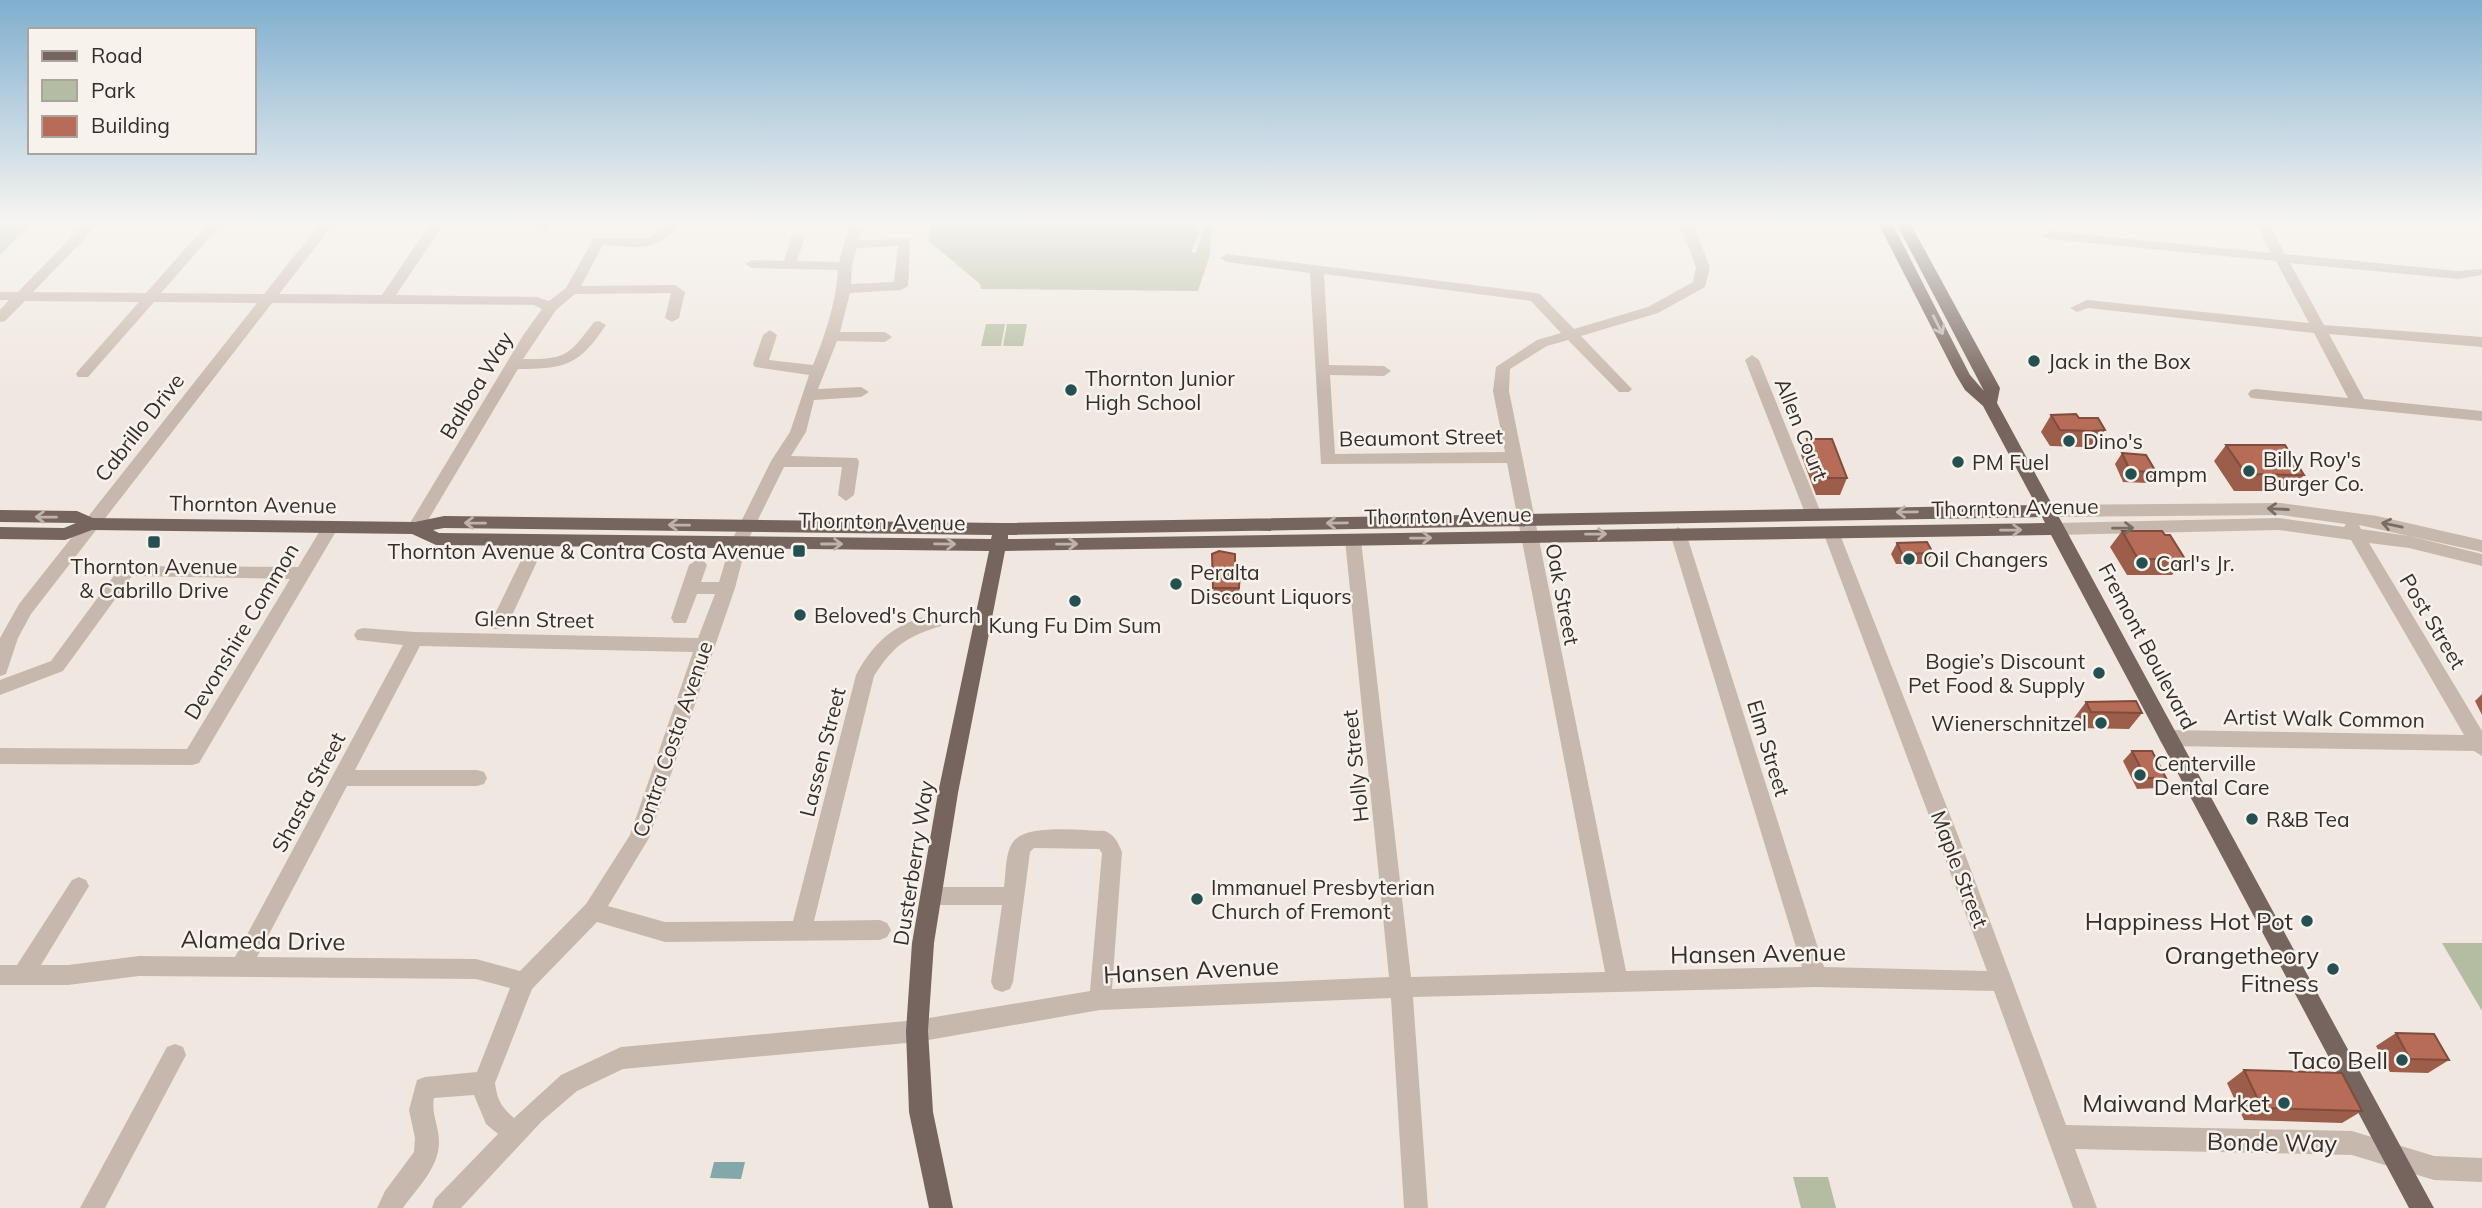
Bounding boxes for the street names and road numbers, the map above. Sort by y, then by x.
street label: Balboa Way [434,327,518,443]
street label: Cabrillo Drive [89,368,189,486]
street label: Allen Court [1770,374,1834,484]
street label: Beaumont Street [1339,423,1503,451]
street label: Thornton Avenue [169,490,337,518]
street label: Thornton Avenue [1931,493,2099,521]
street label: Thornton Avenue [1364,501,1532,529]
street label: Thornton Avenue [798,507,966,535]
street label: Devonshire Common [178,538,304,724]
street label: Oak Street [1540,541,1586,647]
street label: Fremont Boulevard [2093,559,2203,733]
street label: Post Street [2394,569,2472,673]
street label: Glenn Street [474,605,594,633]
street label: Contra Costa Avenue [626,638,718,840]
street label: Lassen Street [793,685,851,819]
street label: Elm Street [1742,697,1796,799]
street label: Artist Walk Common [2223,703,2425,733]
street label: Holly Street [1336,709,1374,823]
street label: Shasta Street [266,728,350,856]
street label: Dusterberry Way [887,779,939,947]
street label: Maple Street [1926,807,1994,931]
street label: Alameda Drive [180,924,346,956]
street label: Hansen Avenue [1670,936,1846,970]
street label: Hansen Avenue [1102,950,1280,990]
street label: Bonde Way [2207,1126,2338,1158]

